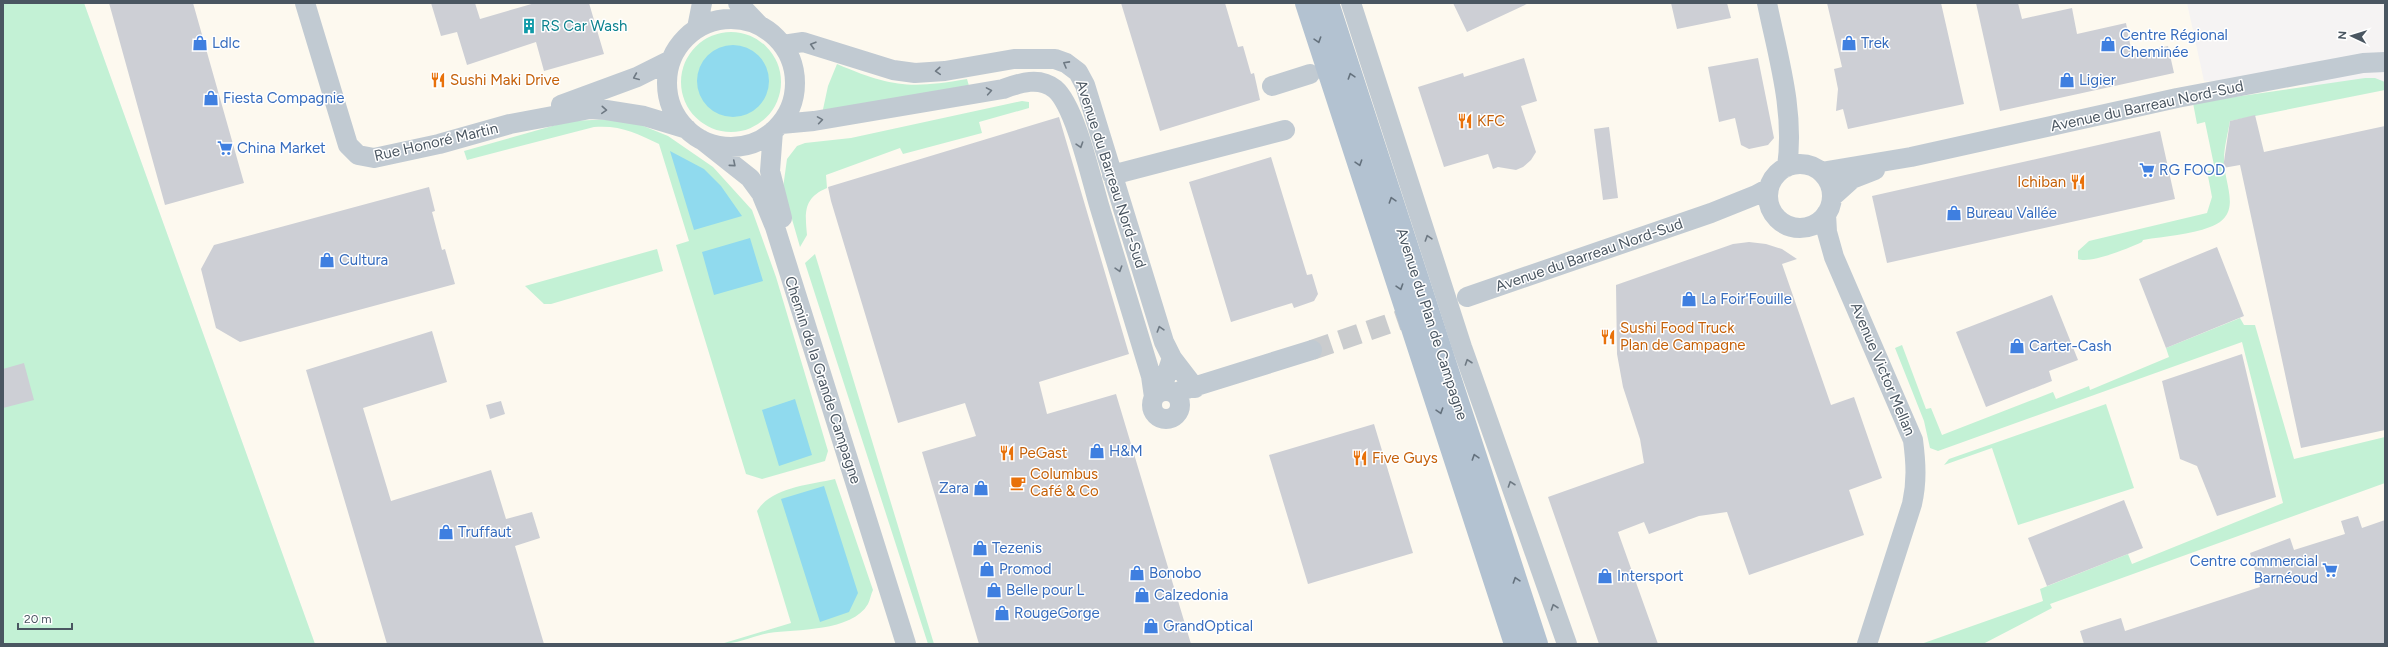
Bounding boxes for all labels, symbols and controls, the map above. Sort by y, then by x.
north arrow [2332,16,2372,56]
building icon: RS Car Wash [520,17,538,35]
place label: RS Car Wash [541,17,627,35]
place label: Centre Régional Cheminée [2120,26,2228,61]
text: N [2336,31,2349,40]
shop icon: Ldlc [191,34,209,52]
place label: Ldlc [212,34,240,52]
shop icon: Trek [1840,34,1858,52]
place label: Trek [1861,34,1890,52]
shop icon: Centre Régional Cheminée [2099,35,2117,53]
one-way arrow [1314,36,1322,43]
one-way arrow [809,41,816,50]
one-way arrow [1063,62,1070,69]
one-way arrow [935,67,941,76]
restaurant icon: Sushi Maki Drive [429,71,447,89]
place label: Sushi Maki Drive [450,71,560,89]
shop icon: Ligier [2058,71,2076,89]
place label: Ligier [2079,71,2116,89]
one-way arrow [633,72,640,80]
one-way arrow [1348,73,1356,80]
street label: Avenue du Barreau Nord-Sud [2049,77,2245,135]
street label: Avenue du Barreau Nord-Sud [1072,78,1150,270]
one-way arrow [986,87,992,96]
shop icon: Fiesta Compagnie [202,89,220,107]
place label: Fiesta Compagnie [223,89,344,107]
one-way arrow [601,106,607,115]
restaurant icon: KFC [1456,112,1474,130]
place label: KFC [1477,112,1505,130]
one-way arrow [817,117,823,125]
street label: Rue Honoré Martin [372,119,500,165]
supermarket icon: China Market [216,139,234,157]
place label: China Market [237,139,326,157]
one-way arrow [1075,141,1084,148]
one-way arrow [728,160,736,167]
one-way arrow [1354,160,1363,167]
supermarket icon: RG FOOD [2138,161,2156,179]
place label: RG FOOD [2159,161,2225,179]
place label: Ichiban [2017,173,2066,191]
restaurant icon: Ichiban [2069,173,2087,191]
one-way arrow [1388,197,1397,204]
shop icon: Bureau Vallée [1945,204,1963,222]
place label: Bureau Vallée [1966,204,2057,222]
street label: Avenue du Barreau Nord-Sud [1493,214,1685,296]
street label: Avenue du Plan de Campagne [1392,226,1472,422]
one-way arrow [1424,235,1433,242]
shop icon: Cultura [318,251,336,269]
place label: Cultura [339,251,388,269]
one-way arrow [1114,265,1123,272]
street label: Chemin de la Grande Campagne [781,274,865,486]
one-way arrow [1395,283,1403,290]
shop icon: La Foir'Fouille [1680,290,1698,308]
place label: La Foir'Fouille [1701,290,1792,308]
street label: Avenue Victor Mellan [1847,300,1919,438]
place label: Sushi Food Truck Plan de Campagne [1620,319,1746,354]
one-way arrow [1156,326,1165,333]
restaurant icon: Sushi Food Truck Plan de Campagne [1599,328,1617,346]
shop icon: Carter-Cash [2008,337,2026,355]
place label: Carter-Cash [2029,337,2112,355]
one-way arrow [1464,358,1472,365]
one-way arrow [1435,407,1444,414]
shop icon: H&M [1088,442,1106,460]
place label: H&M [1109,442,1143,460]
restaurant icon: PeGast [998,444,1016,462]
place label: PeGast [1019,444,1068,462]
restaurant icon: Five Guys [1351,449,1369,467]
place label: Five Guys [1372,449,1438,467]
one-way arrow [1471,454,1480,461]
place label: Columbus Café & Co [1030,465,1099,500]
cafe icon: Columbus Café & Co [1009,474,1027,492]
place label: Zara [939,479,969,497]
shop icon: Zara [972,479,990,497]
one-way arrow [1507,481,1515,488]
shop icon: Truffaut [437,523,455,541]
place label: Truffaut [458,523,512,541]
shop icon: Tezenis [971,539,989,557]
place label: Tezenis [992,539,1042,557]
place label: Centre commercial Barnéoud [2190,552,2318,587]
shop icon: Promod [978,560,996,578]
place label: Promod [999,560,1052,578]
supermarket icon: Centre commercial Barnéoud [2321,561,2339,579]
shop icon: Bonobo [1128,564,1146,582]
place label: Bonobo [1149,564,1202,582]
shop icon: Intersport [1596,567,1614,585]
place label: Intersport [1617,567,1684,585]
one-way arrow [1512,577,1520,584]
shop icon: Belle pour L [985,581,1003,599]
place label: Belle pour L [1006,581,1085,599]
shop icon: Calzedonia [1133,586,1151,604]
place label: Calzedonia [1154,586,1228,604]
shop icon: RougeGorge [993,604,1011,622]
place label: RougeGorge [1014,604,1100,622]
one-way arrow [1550,604,1558,611]
scale bar [18,605,72,631]
text: 20 m [24,612,52,626]
shop icon: GrandOptical [1142,617,1160,635]
place label: GrandOptical [1163,617,1253,635]

